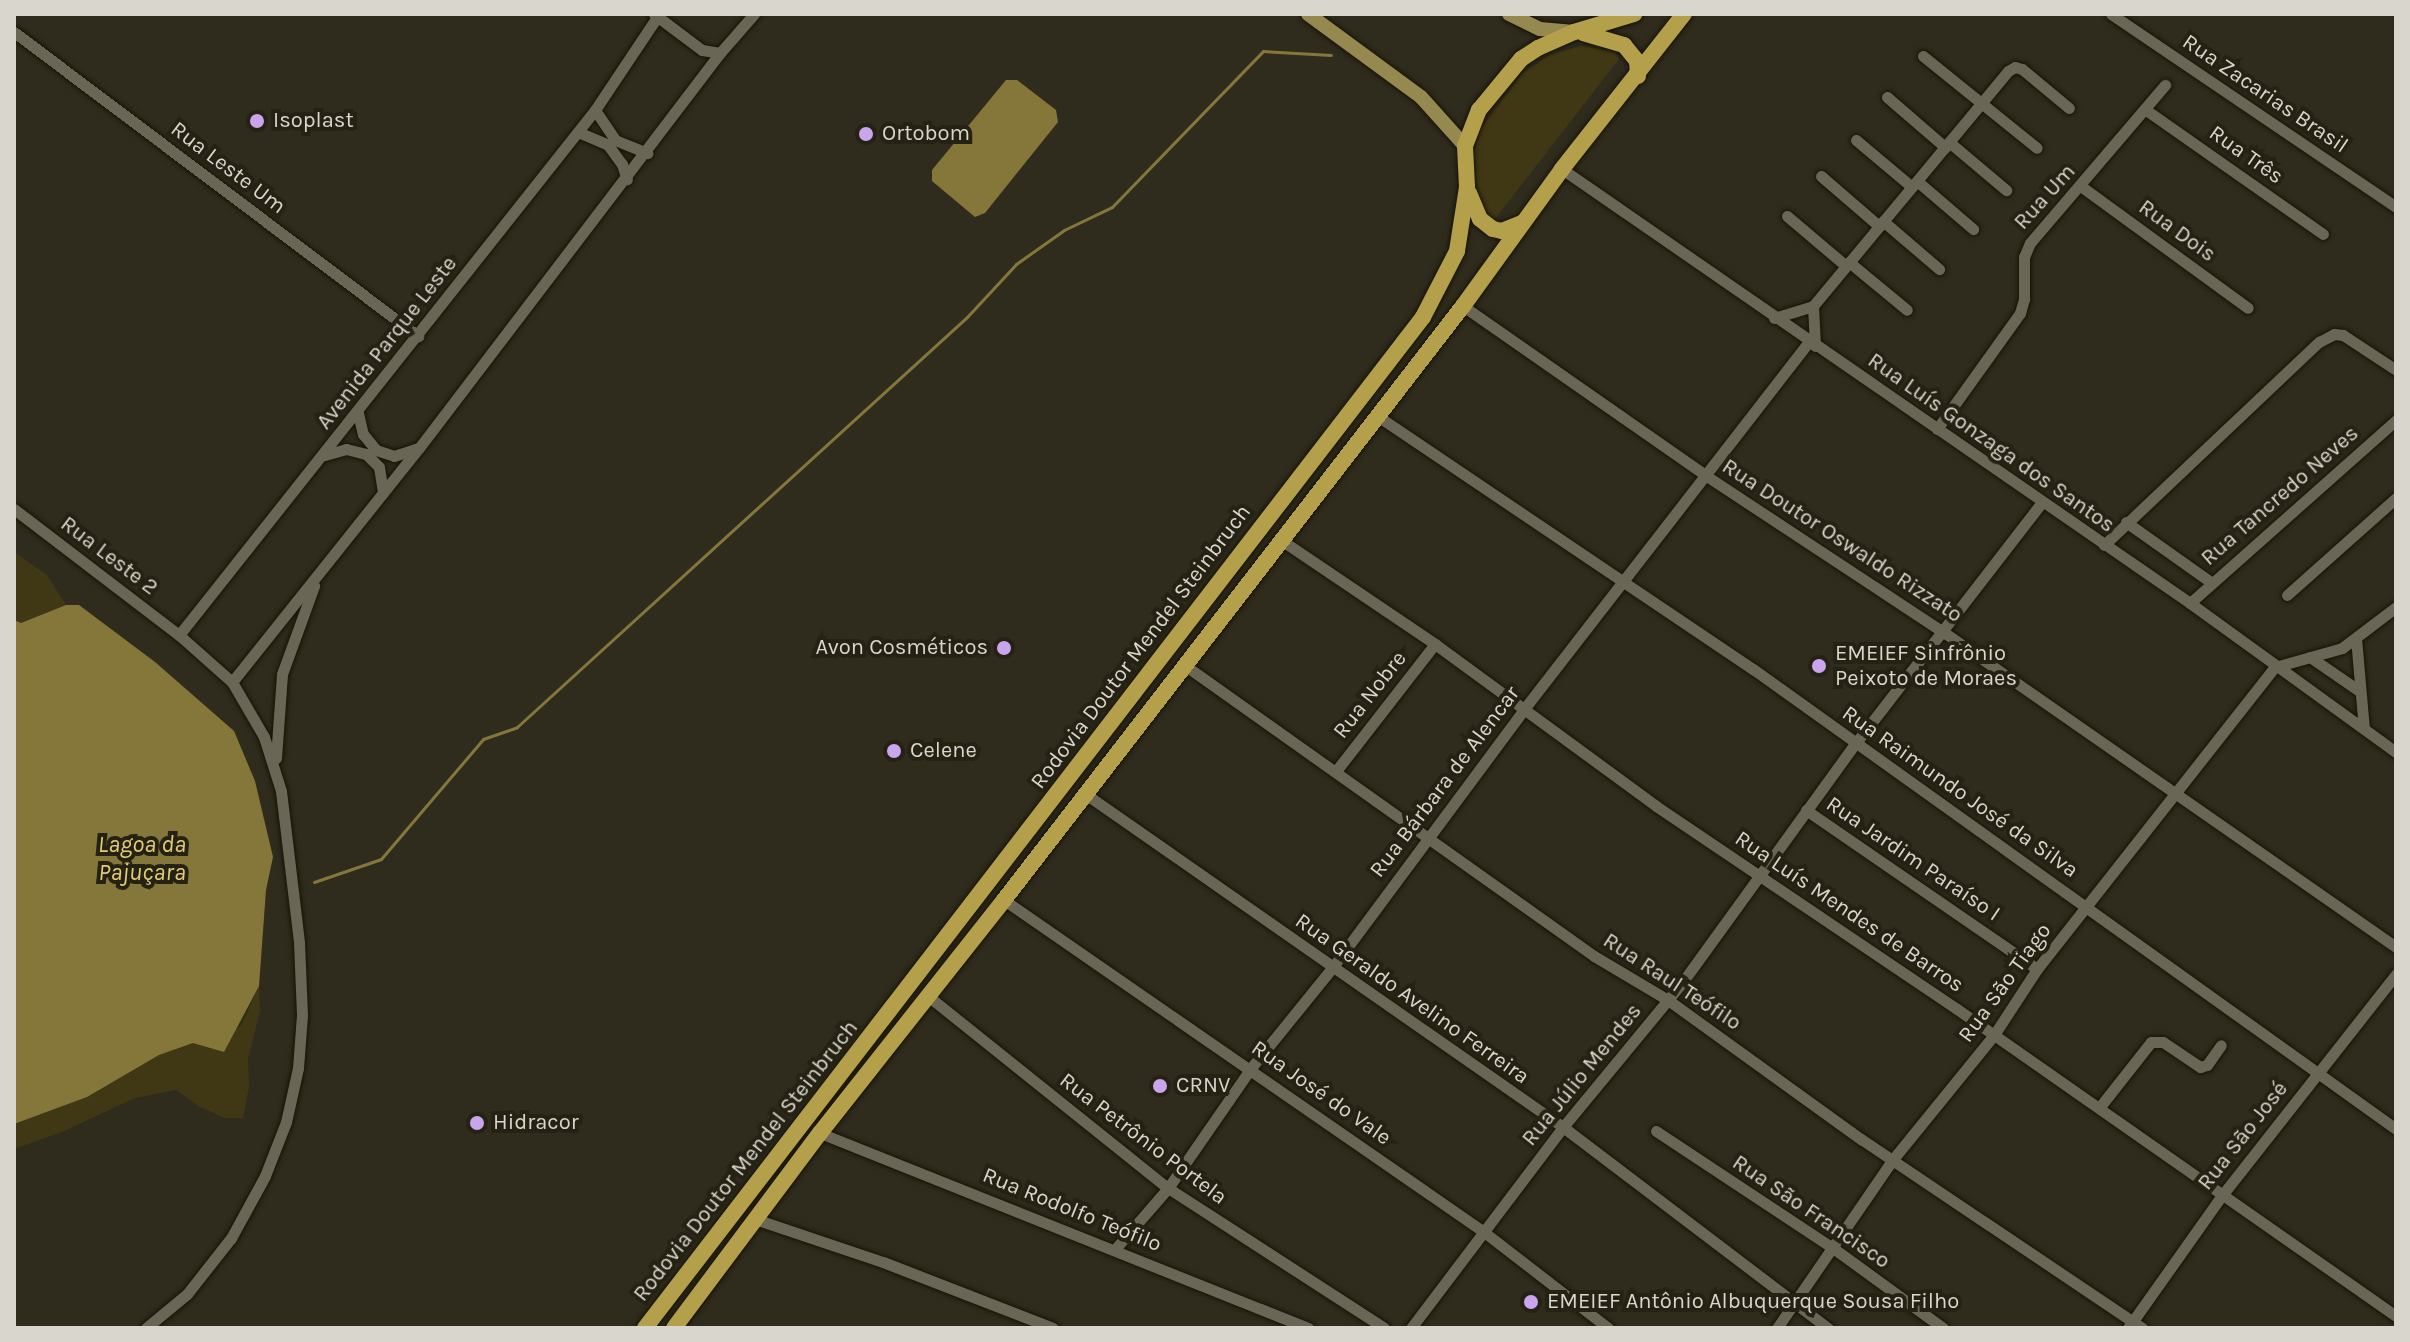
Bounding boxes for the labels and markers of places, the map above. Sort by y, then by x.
place label: Isoplast [273,108,354,134]
marker: Isoplast [248,112,266,130]
place label: Ortobom [882,121,970,147]
marker: Ortobom [857,125,875,143]
place label: Avon Cosméticos [816,635,988,661]
marker: Avon Cosméticos [995,639,1013,657]
place label: EMEIEF Sinfrônio Peixoto de Moraes [1835,640,2017,692]
marker: EMEIEF Sinfrônio Peixoto de Moraes [1810,657,1828,675]
place label: Celene [910,738,977,764]
marker: Celene [885,742,903,760]
place label: CRNV [1176,1073,1230,1099]
marker: CRNV [1151,1077,1169,1095]
place label: Hidracor [493,1110,579,1136]
marker: Hidracor [468,1114,486,1132]
place label: EMEIEF Antônio Albuquerque Sousa Filho [1547,1289,1959,1315]
marker: EMEIEF Antônio Albuquerque Sousa Filho [1522,1293,1540,1311]

